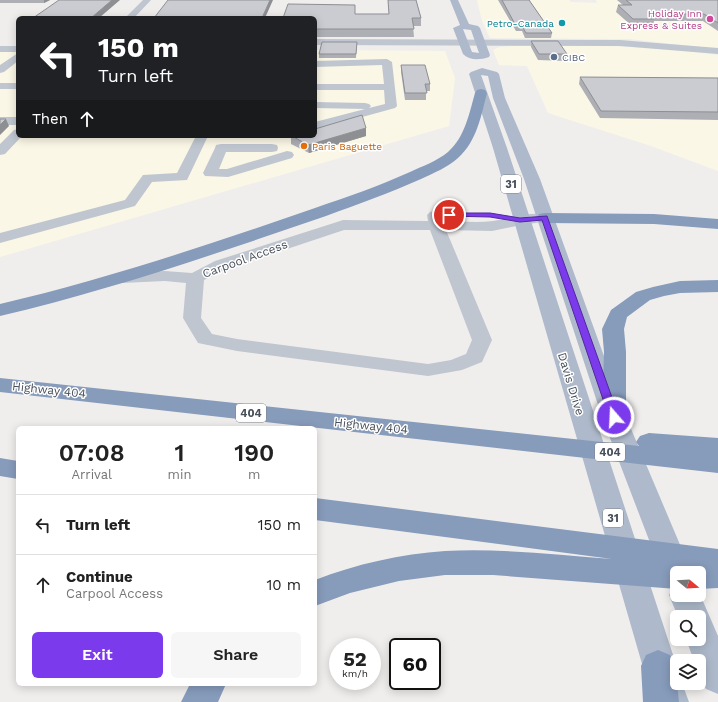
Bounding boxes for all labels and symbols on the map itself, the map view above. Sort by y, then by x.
place label: Holiday Inn Express & Suites [620,8,702,31]
marker: Holiday Inn Express & Suites [705,14,715,24]
place label: Petro-Canada [487,18,554,29]
marker: Petro-Canada [557,18,567,28]
marker: CIBC [549,52,559,62]
place label: CIBC [562,52,585,63]
marker: Paris Baguette [299,141,309,151]
place label: Paris Baguette [312,141,382,152]
road number: 31 [501,175,521,193]
pin [432,198,466,232]
street label: Carpool Access [201,237,289,281]
street label: Davis Drive [555,351,587,417]
street label: Highway 404 [11,379,87,401]
position arrow [593,396,635,438]
road number: 404 [236,404,266,422]
street label: Highway 404 [333,415,409,437]
road number: 404 [595,443,625,461]
road number: 31 [603,509,623,527]
north arrow [670,566,706,602]
speed limit sign: 60 [389,638,441,690]

